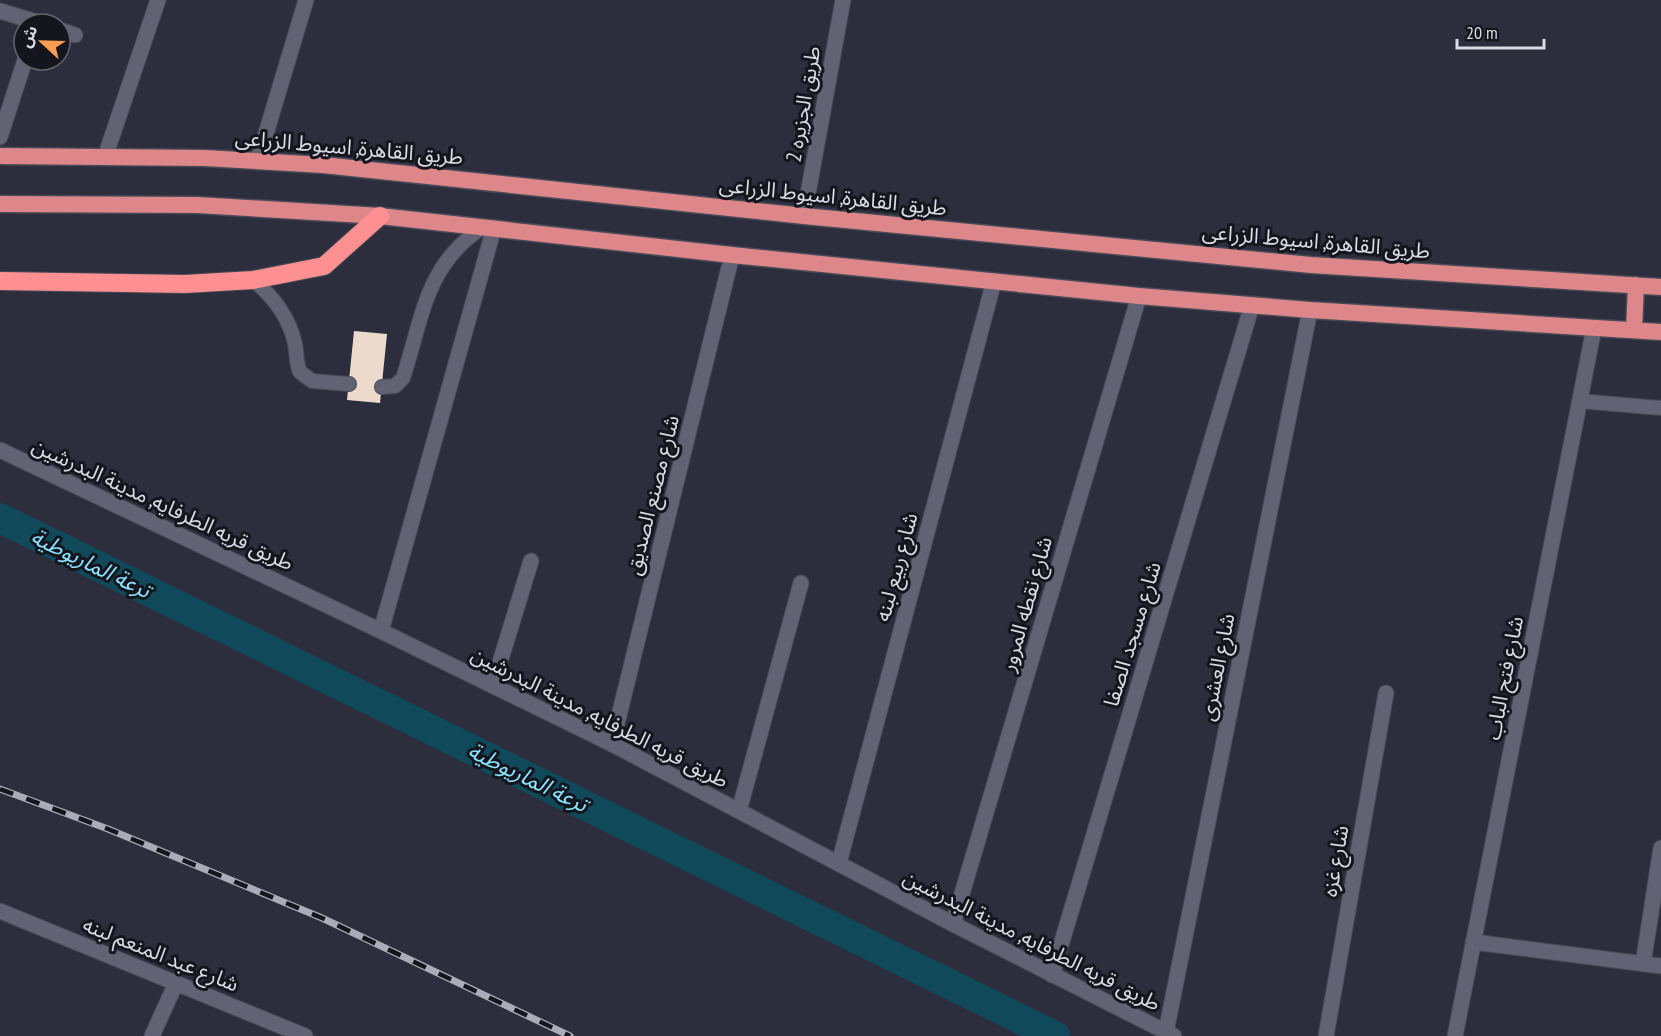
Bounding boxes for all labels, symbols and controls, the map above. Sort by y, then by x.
north arrow [12,12,72,72]
scale bar [1457,12,1544,50]
text: 20 m [1466,21,1498,44]
text: ش [15,22,41,50]
street label: طريق الجزيره 2 [780,44,826,164]
street label: طريق القاهرة, اسيوط الزراعى [234,124,464,170]
street label: طريق القاهرة, اسيوط الزراعى [718,171,948,221]
street label: طريق القاهرة, اسيوط الزراعى [1201,218,1431,264]
street label: شارع مصنع الصديق [619,412,687,578]
street label: طريق قريه الطرفايه, مدينة البدرشين [28,431,298,577]
street label: شارع ربيع لبنه [869,510,925,625]
water label: ترعة الماريوطية [27,522,158,605]
street label: شارع نقطه المرور [994,533,1060,676]
street label: شارع مسجد الصفا [1097,558,1169,710]
street label: شارع العشرى [1193,611,1243,723]
street label: شارع فتح الباب [1479,614,1531,742]
street label: طريق قريه الطرفايه, مدينة البدرشين [467,640,733,794]
water label: ترعة الماريوطية [464,736,595,819]
street label: شارع غزه [1315,823,1357,899]
street label: طريق قريه الطرفايه, مدينة البدرشين [899,863,1165,1017]
street label: شارع عبد المنعم لبنه [78,910,243,999]

